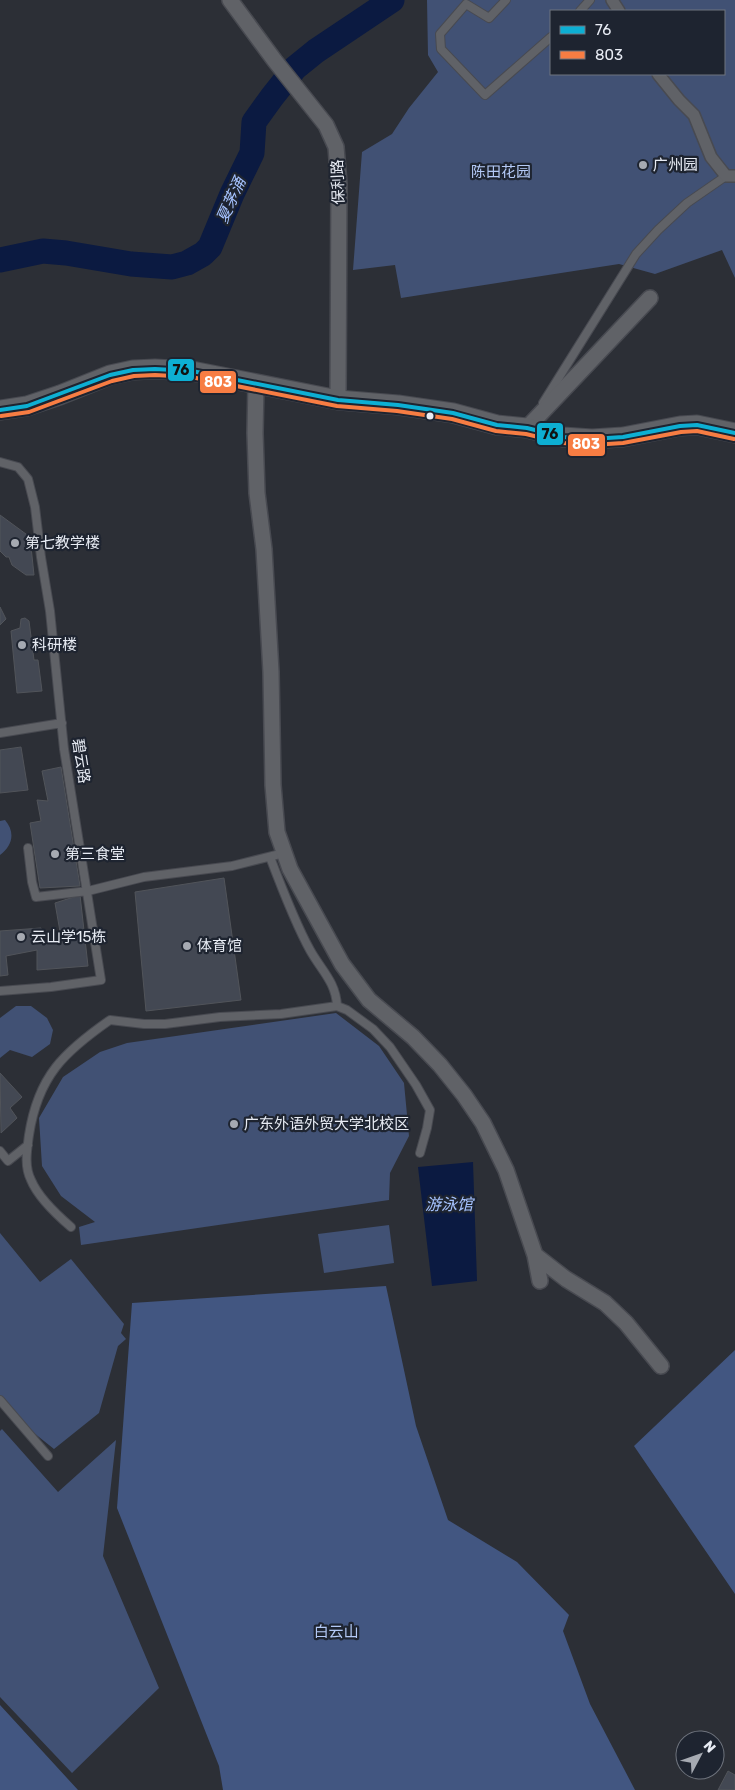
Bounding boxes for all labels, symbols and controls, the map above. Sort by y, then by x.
legend [550,10,725,75]
text: 76 [595,21,611,39]
text: 803 [595,46,623,64]
place label: 广州园 [653,156,698,174]
street label: 保利路 [328,159,348,205]
marker: 广州园 [637,159,649,171]
park label: 陈田花园 [471,163,531,181]
water label: 夏茅涌 [213,172,250,226]
line badge: 76 [167,358,195,382]
text: 76 [173,362,189,379]
line badge: 803 [199,370,237,394]
text: 803 [204,374,232,391]
unlabelled marker [425,411,435,421]
line badge: 76 [536,422,564,446]
text: 76 [542,426,558,443]
line badge: 803 [567,433,606,457]
text: 803 [572,436,600,453]
place label: 第七教学楼 [25,534,100,552]
marker: 第七教学楼 [9,537,21,549]
place label: 科研楼 [32,636,77,654]
marker: 科研楼 [16,639,28,651]
street label: 碧云路 [69,737,93,785]
place label: 第三食堂 [65,845,125,863]
marker: 第三食堂 [49,848,61,860]
place label: 云山学15栋 [31,928,106,946]
marker: 云山学15栋 [15,931,27,943]
place label: 体育馆 [197,937,242,955]
marker: 体育馆 [181,940,193,952]
place label: 广东外语外贸大学北校区 [244,1115,409,1133]
marker: 广东外语外贸大学北校区 [228,1118,240,1130]
water label: 游泳馆 [425,1195,475,1214]
park label: 白云山 [313,1623,359,1641]
north arrow [675,1730,725,1780]
text: N [700,1737,719,1756]

